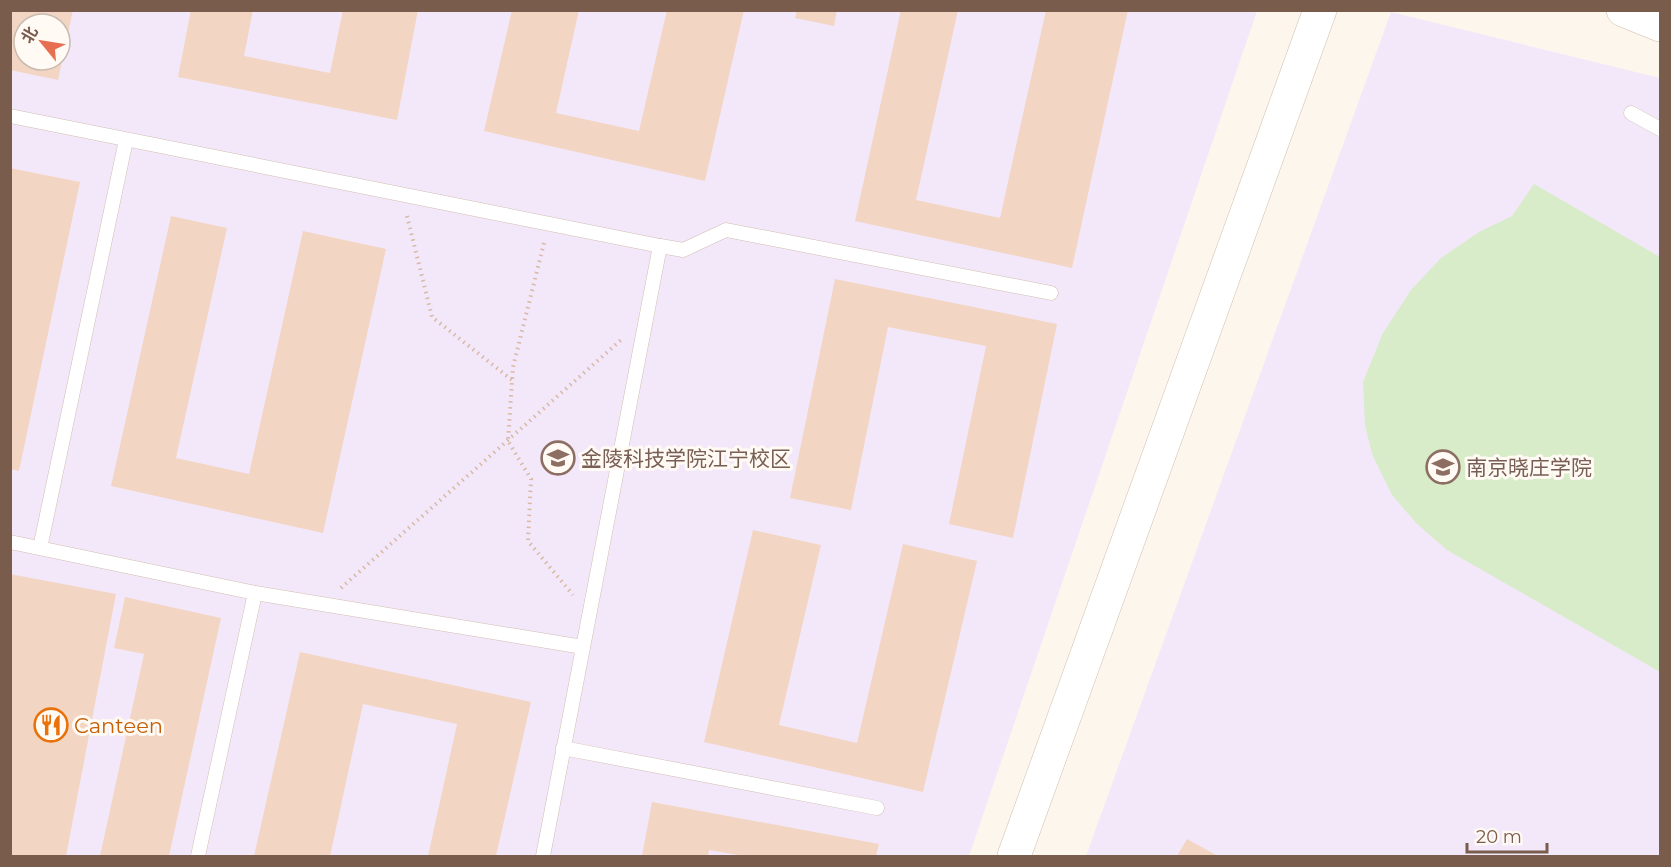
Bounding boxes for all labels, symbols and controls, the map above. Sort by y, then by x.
north arrow [12,12,72,72]
text: 北 [17,23,42,46]
school or university icon: 金陵科技学院江宁校区 [540,440,576,476]
place label: 金陵科技学院江宁校区 [581,446,791,471]
school or university icon: 南京晓庄学院 [1425,449,1461,485]
place label: 南京晓庄学院 [1466,455,1592,480]
restaurant icon: Canteen [33,707,69,743]
place label: Canteen [74,713,163,738]
scale bar [1467,816,1546,854]
text: 20 m [1476,826,1522,848]

